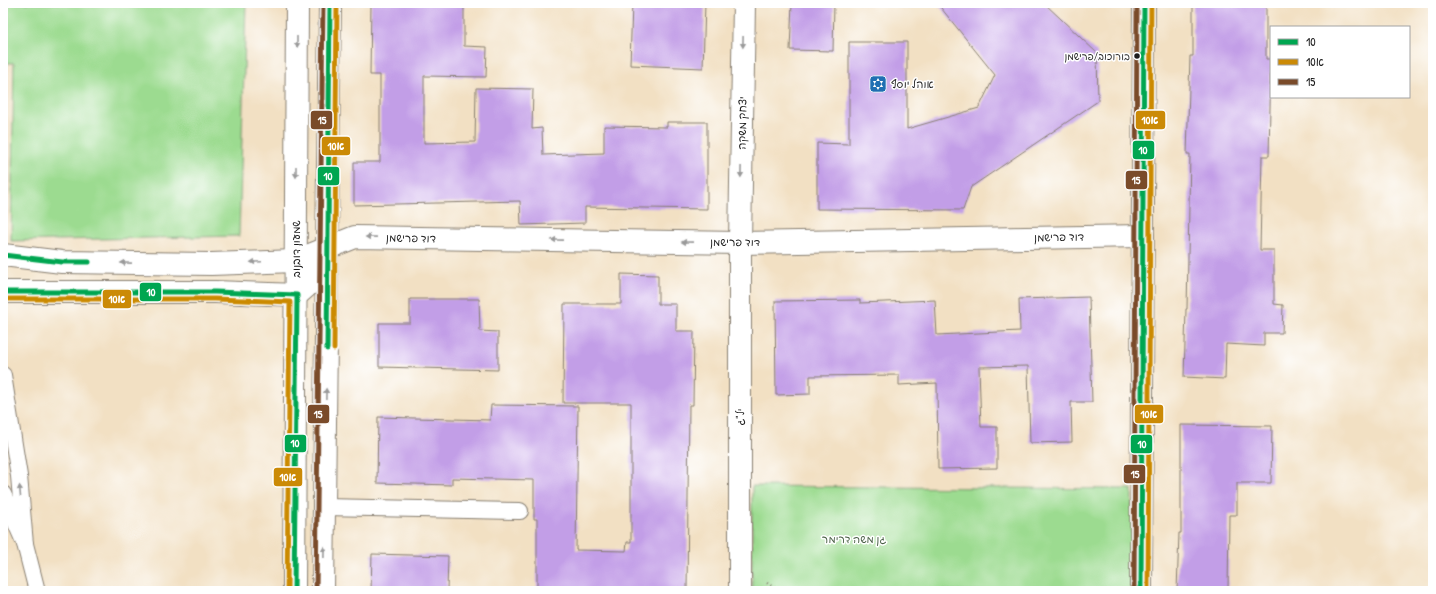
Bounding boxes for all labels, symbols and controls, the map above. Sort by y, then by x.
legend [1270,26,1410,98]
text: 10 [1306,33,1316,50]
one-way arrow [294,36,300,49]
one-way arrow [740,36,746,49]
place label: בורוכוב/פרישמן [1064,50,1130,63]
marker: בורוכוב/פרישמן [1132,51,1142,61]
text: 10א [1306,53,1324,70]
text: 15 [1306,73,1315,90]
synagogue icon: אוהל יוסף [868,74,888,94]
place label: אוהל יוסף [891,77,934,91]
street label: יצחק משקה [735,96,749,150]
line badge: 15 [310,110,333,130]
line badge: 10א [1135,110,1166,130]
text: 15 [318,113,327,127]
text: 10א [1142,113,1159,127]
line badge: 10א [321,136,351,156]
text: 10א [328,139,345,153]
line badge: 10 [1132,140,1155,160]
text: 10 [1139,143,1148,157]
one-way arrow [293,166,299,179]
line badge: 10 [317,166,340,186]
one-way arrow [738,166,744,179]
text: 10 [324,169,333,183]
line badge: 15 [1125,170,1148,190]
text: 15 [1132,173,1141,187]
street label: שמעון דובנוב [289,220,303,278]
street label: דוד פרישמן [1034,230,1084,244]
street label: דוד פרישמן [386,231,436,245]
one-way arrow [365,234,377,241]
street label: דוד פרישמן [710,235,760,249]
one-way arrow [550,237,563,243]
one-way arrow [680,239,693,245]
one-way arrow [249,259,262,265]
one-way arrow [119,260,132,266]
line badge: 10 [139,282,162,302]
text: 10 [147,285,156,299]
line badge: 10א [102,289,132,309]
text: 10א [109,292,126,306]
one-way arrow [323,387,329,400]
line badge: 15 [307,404,330,424]
line badge: 10א [1134,404,1164,424]
text: 15 [314,407,323,421]
text: 10א [1141,407,1158,421]
street label: יל"ג [733,409,747,425]
line badge: 10 [284,434,307,453]
line badge: 10 [1130,434,1153,454]
text: 10 [291,436,300,450]
text: 10 [1138,437,1147,451]
line badge: 15 [1123,464,1146,484]
line badge: 10א [273,467,303,487]
text: 15 [1131,467,1140,481]
text: 10א [280,470,297,484]
one-way arrow [17,485,23,497]
park label: גן משה דרימר [822,532,886,546]
one-way arrow [320,546,327,558]

